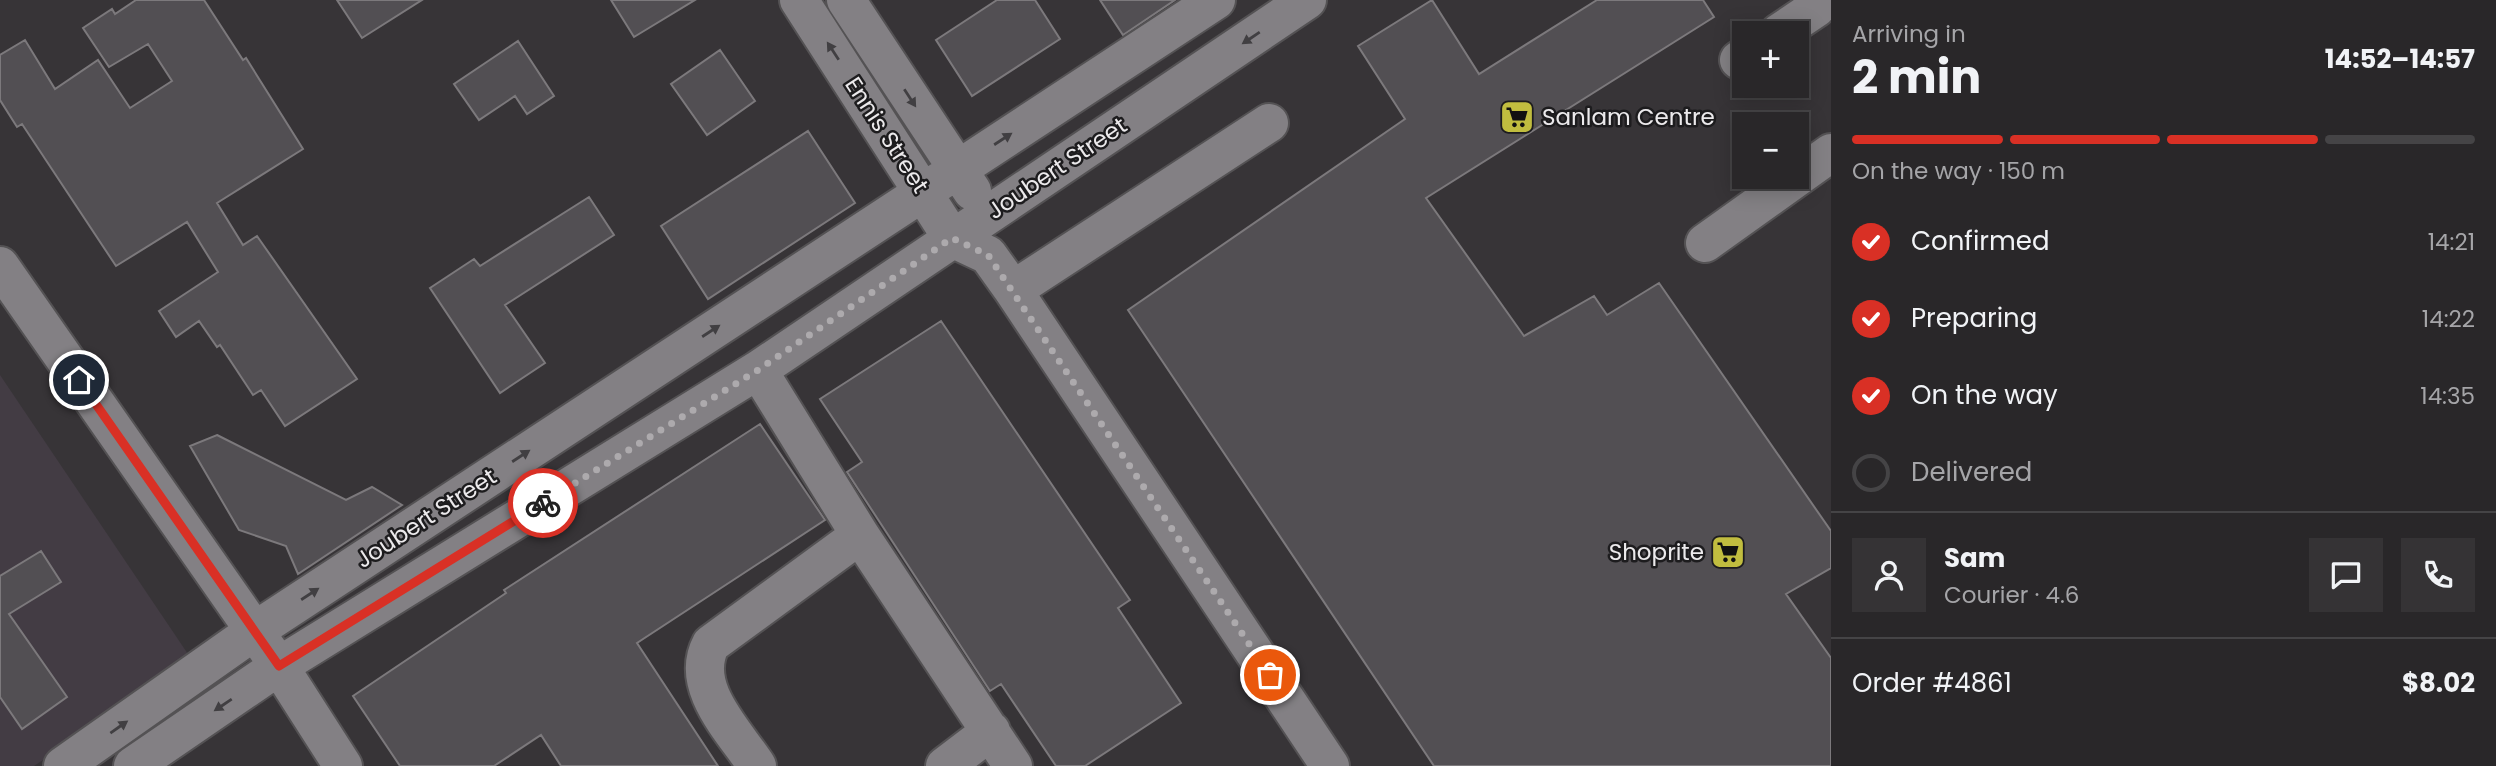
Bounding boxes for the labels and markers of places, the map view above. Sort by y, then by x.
supermarket icon: Sanlam Centre [1498,98,1536,136]
place label: Sanlam Centre [1542,101,1715,133]
pin [49,350,109,410]
supermarket icon: Shoprite [1709,533,1747,571]
place label: Shoprite [1609,536,1704,568]
pin [1240,645,1300,705]

